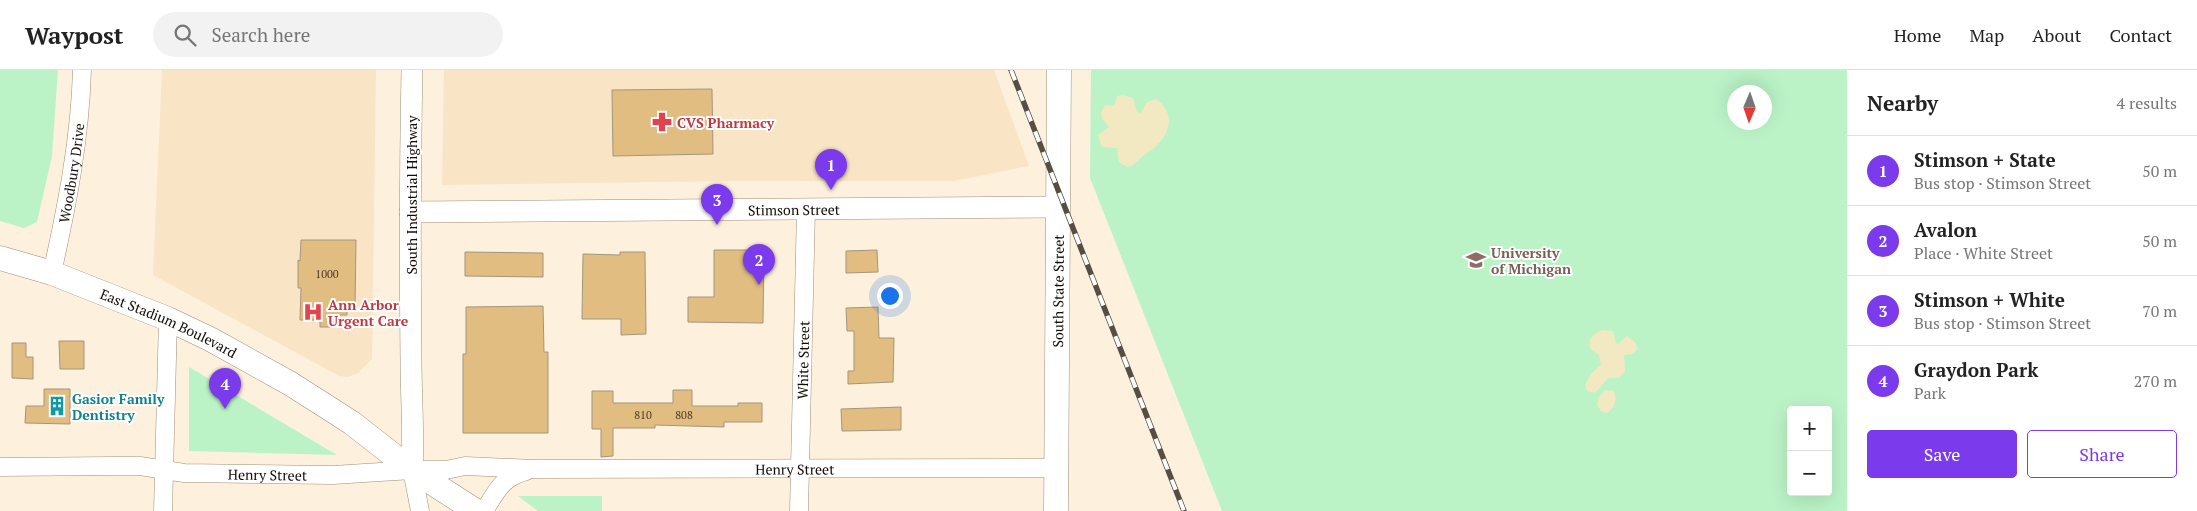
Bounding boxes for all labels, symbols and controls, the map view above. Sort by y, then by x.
search box [153,12,503,57]
text: Waypost [25,19,123,51]
icon: search [171,21,199,49]
text: Search here [211,22,310,47]
text: Home [1894,23,1941,47]
text: Map [1969,23,2004,47]
text: About [2032,23,2081,47]
text: Contact [2109,23,2172,47]
north arrow [1727,85,1772,130]
text: Nearby [1867,89,1938,117]
text: 4 results [2117,92,2177,114]
pharmacy icon: CVS Pharmacy [651,111,673,133]
place label: CVS Pharmacy [677,113,775,132]
street label: South Industrial Highway [402,115,421,275]
street label: Woodbury Drive [53,122,88,224]
text: Stimson + State [1914,147,2056,172]
pin: 1 [815,149,847,190]
text: 1 [1878,160,1888,182]
text: 50 m [2142,160,2177,182]
text: Bus stop · Stimson Street [1914,172,2091,194]
pin: 3 [701,184,733,225]
street label: Stimson Street [748,199,841,219]
text: Avalon [1914,217,1977,242]
text: 2 [1878,230,1888,252]
text: 50 m [2142,230,2177,252]
street label: South State Street [1048,234,1067,348]
text: Place · White Street [1914,242,2053,264]
place label: University of Michigan [1491,243,1571,278]
pin: 2 [743,244,775,285]
school or university icon: University of Michigan [1465,249,1487,271]
house number: 1000 [315,267,339,281]
your location [877,283,903,309]
street label: East Stadium Boulevard [98,284,241,362]
text: Stimson + White [1914,287,2065,312]
place label: Ann Arbor Urgent Care [328,295,409,330]
text: 3 [1878,300,1888,322]
text: 70 m [2142,300,2177,322]
hospital icon: Ann Arbor Urgent Care [302,301,324,323]
text: Bus stop · Stimson Street [1914,312,2091,334]
street label: White Street [792,320,813,400]
text: Graydon Park [1914,357,2038,382]
pin: 4 [209,368,241,409]
text: 4 [1878,370,1888,392]
text: 270 m [2134,370,2177,392]
text: Park [1914,382,1946,404]
place label: Gasior Family Dentistry [72,389,165,424]
building icon: Gasior Family Dentistry [46,395,68,417]
map controls [1787,406,1832,496]
button: + [1787,406,1832,451]
house number: 810 [634,408,652,422]
house number: 808 [675,408,693,422]
button: Save [1867,430,2017,478]
button: Share [2027,430,2177,478]
button: − [1787,451,1832,496]
street label: Henry Street [755,459,835,478]
street label: Henry Street [228,464,308,484]

